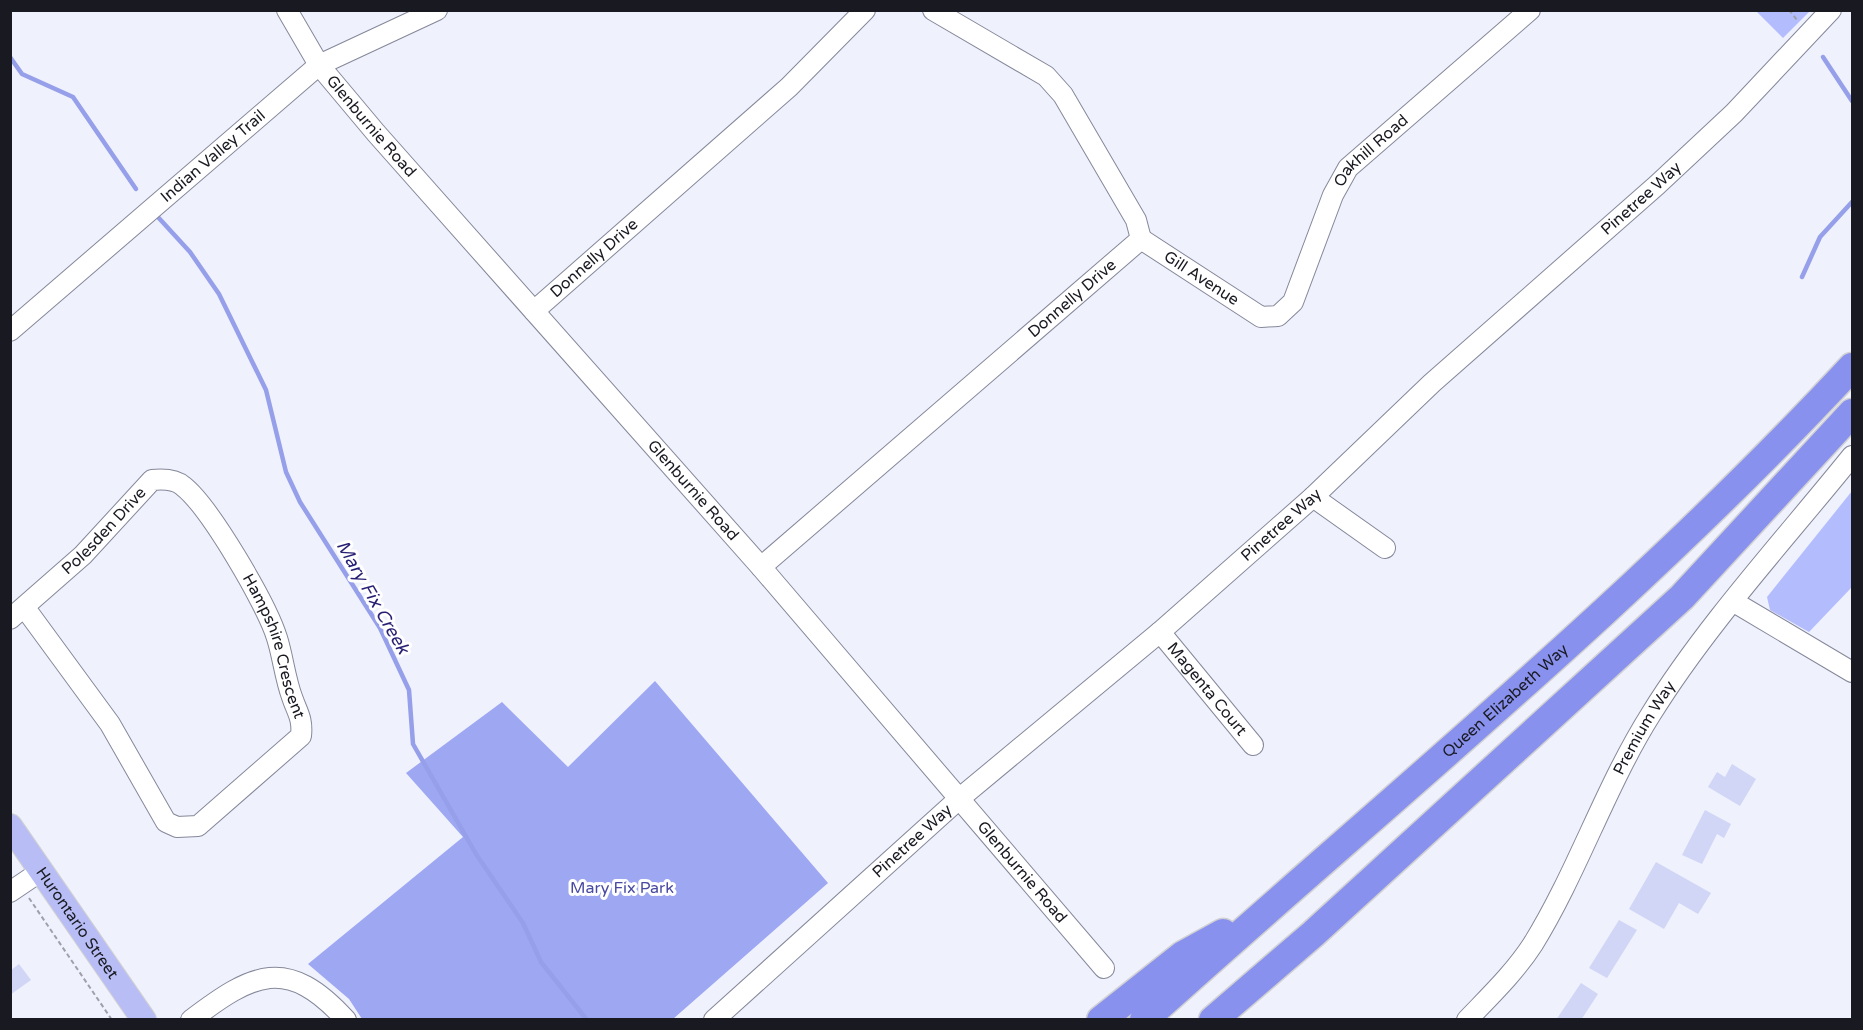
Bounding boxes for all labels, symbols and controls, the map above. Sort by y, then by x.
street label: Glenburnie Road [322,71,420,181]
street label: Indian Valley Trail [157,106,270,207]
street label: Oakhill Road [1329,110,1412,190]
street label: Pinetree Way [1597,157,1686,240]
street label: Donnelly Drive [546,214,642,302]
street label: Gill Avenue [1160,247,1243,310]
street label: Donnelly Drive [1024,255,1120,342]
street label: Glenburnie Road [643,436,743,545]
street label: Polesden Drive [58,483,150,579]
street label: Pinetree Way [1237,484,1326,566]
water label: Mary Fix Creek [332,536,415,659]
street label: Hampshire Crescent [238,570,310,721]
street label: Magenta Court [1163,638,1251,740]
street label: Queen Elizabeth Way [1438,639,1573,762]
street label: Premium Way [1609,677,1680,778]
street label: Pinetree Way [868,800,957,882]
street label: Glenburnie Road [973,817,1071,927]
street label: Hurontario Street [31,863,123,983]
park label: Mary Fix Park [570,878,674,898]

